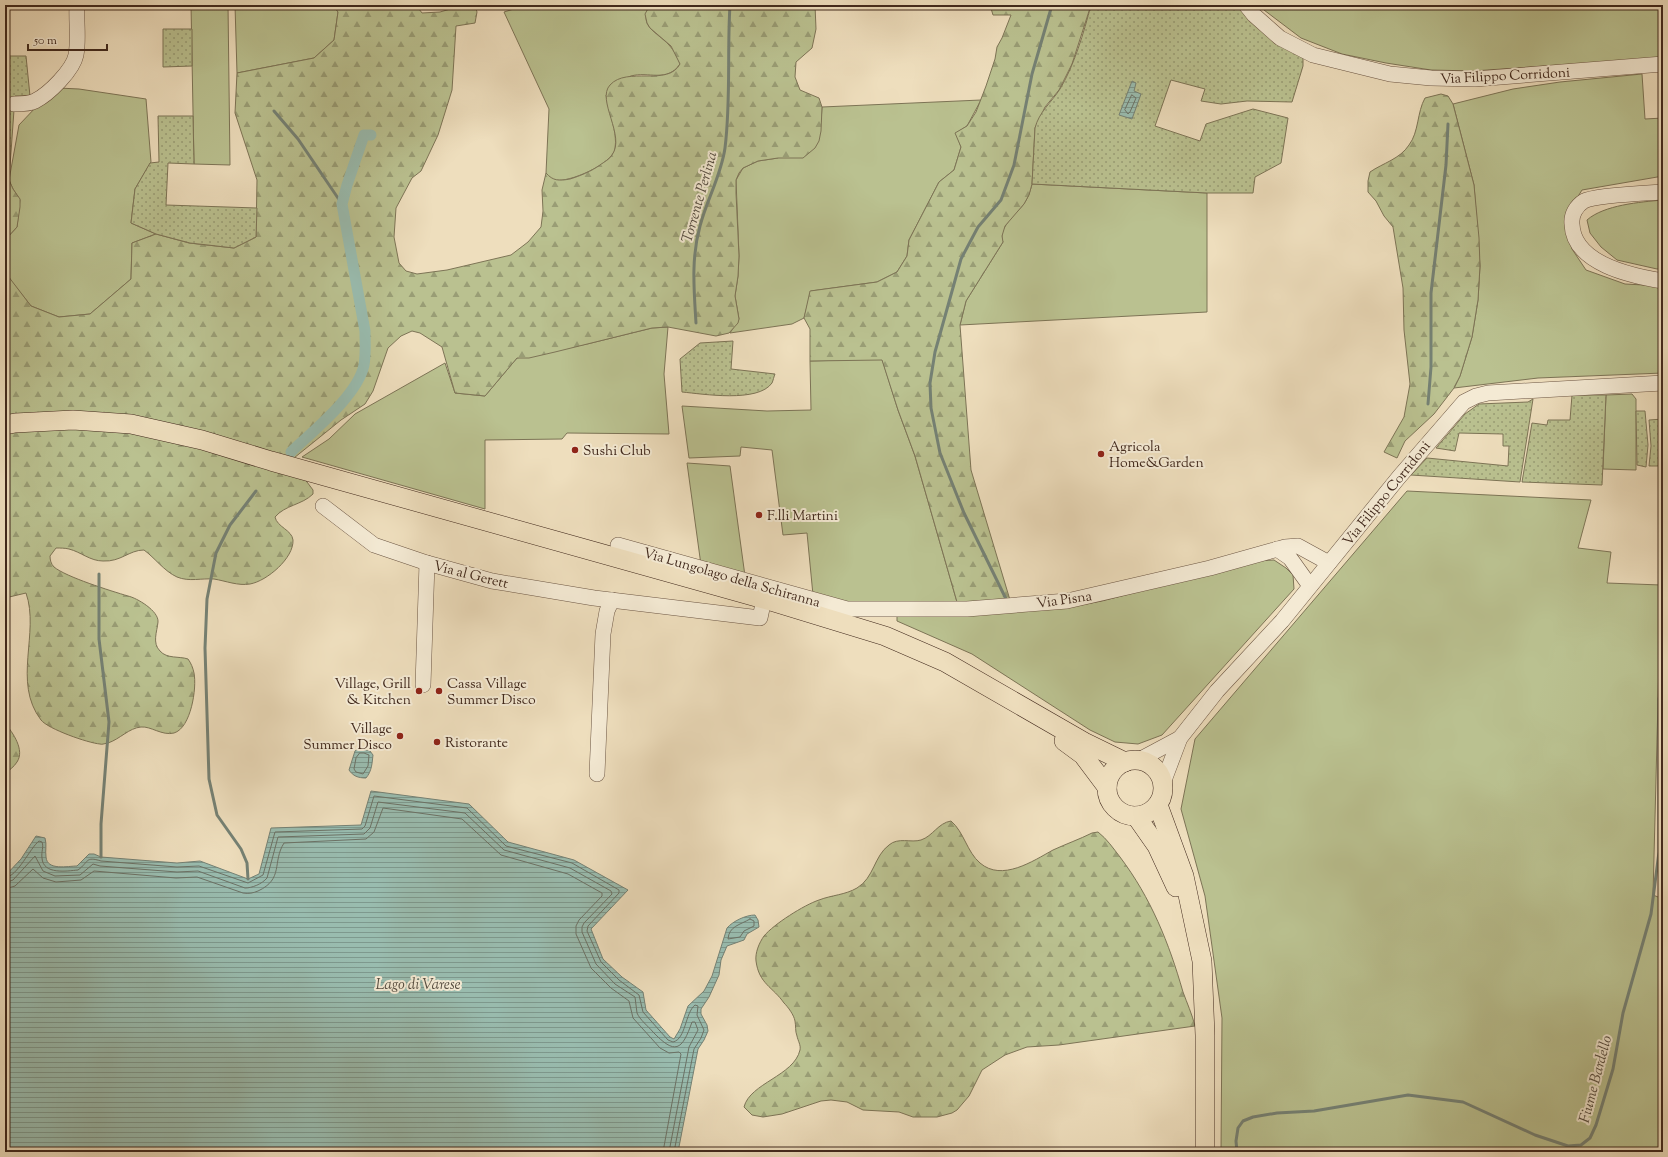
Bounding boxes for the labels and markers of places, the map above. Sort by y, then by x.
place label: Agricola Home&Garden [1109,438,1204,474]
place label: Sushi Club [583,442,651,462]
marker: Sushi Club [570,445,580,455]
marker: Agricola Home&Garden [1096,449,1106,459]
place label: F.lli Martini [767,507,838,527]
marker: F.lli Martini [754,510,764,520]
place label: Village, Grill & Kitchen [335,675,411,711]
place label: Cassa Village Summer Disco [447,675,536,711]
marker: Village, Grill & Kitchen [414,686,424,696]
marker: Cassa Village Summer Disco [434,686,444,696]
place label: Village Summer Disco [303,720,392,756]
marker: Village Summer Disco [395,731,405,741]
place label: Ristorante [445,734,508,754]
marker: Ristorante [432,737,442,747]

